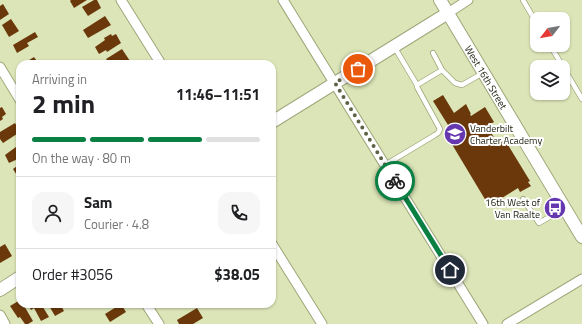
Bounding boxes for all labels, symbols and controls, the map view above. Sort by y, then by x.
north arrow [530,12,570,52]
map controls [530,12,570,100]
street label: West 16th Street [461,42,512,112]
pin [341,52,375,86]
icon: bag [347,58,369,80]
button: layers [530,60,570,100]
text: Arriving in [32,69,87,89]
text: 11:46–11:51 [176,83,260,106]
text: 2 min [32,84,95,123]
school or university icon: Vanderbilt Charter Academy [442,121,468,147]
place label: Vanderbilt Charter Academy [470,121,542,148]
text: On the way · 80 m [32,148,131,168]
courier [375,161,415,201]
icon: bike [384,170,406,192]
text: Sam [84,191,112,214]
button: person [32,192,74,234]
button: phone [218,192,260,234]
place label: 16th West of Van Raalte [485,195,541,222]
bus stop icon: 16th West of Van Raalte [542,195,568,221]
text: Courier · 4.8 [84,214,149,234]
pin [433,253,467,287]
icon: home [439,259,461,281]
text: Order #3056 [32,263,113,286]
text: $38.05 [214,263,260,286]

